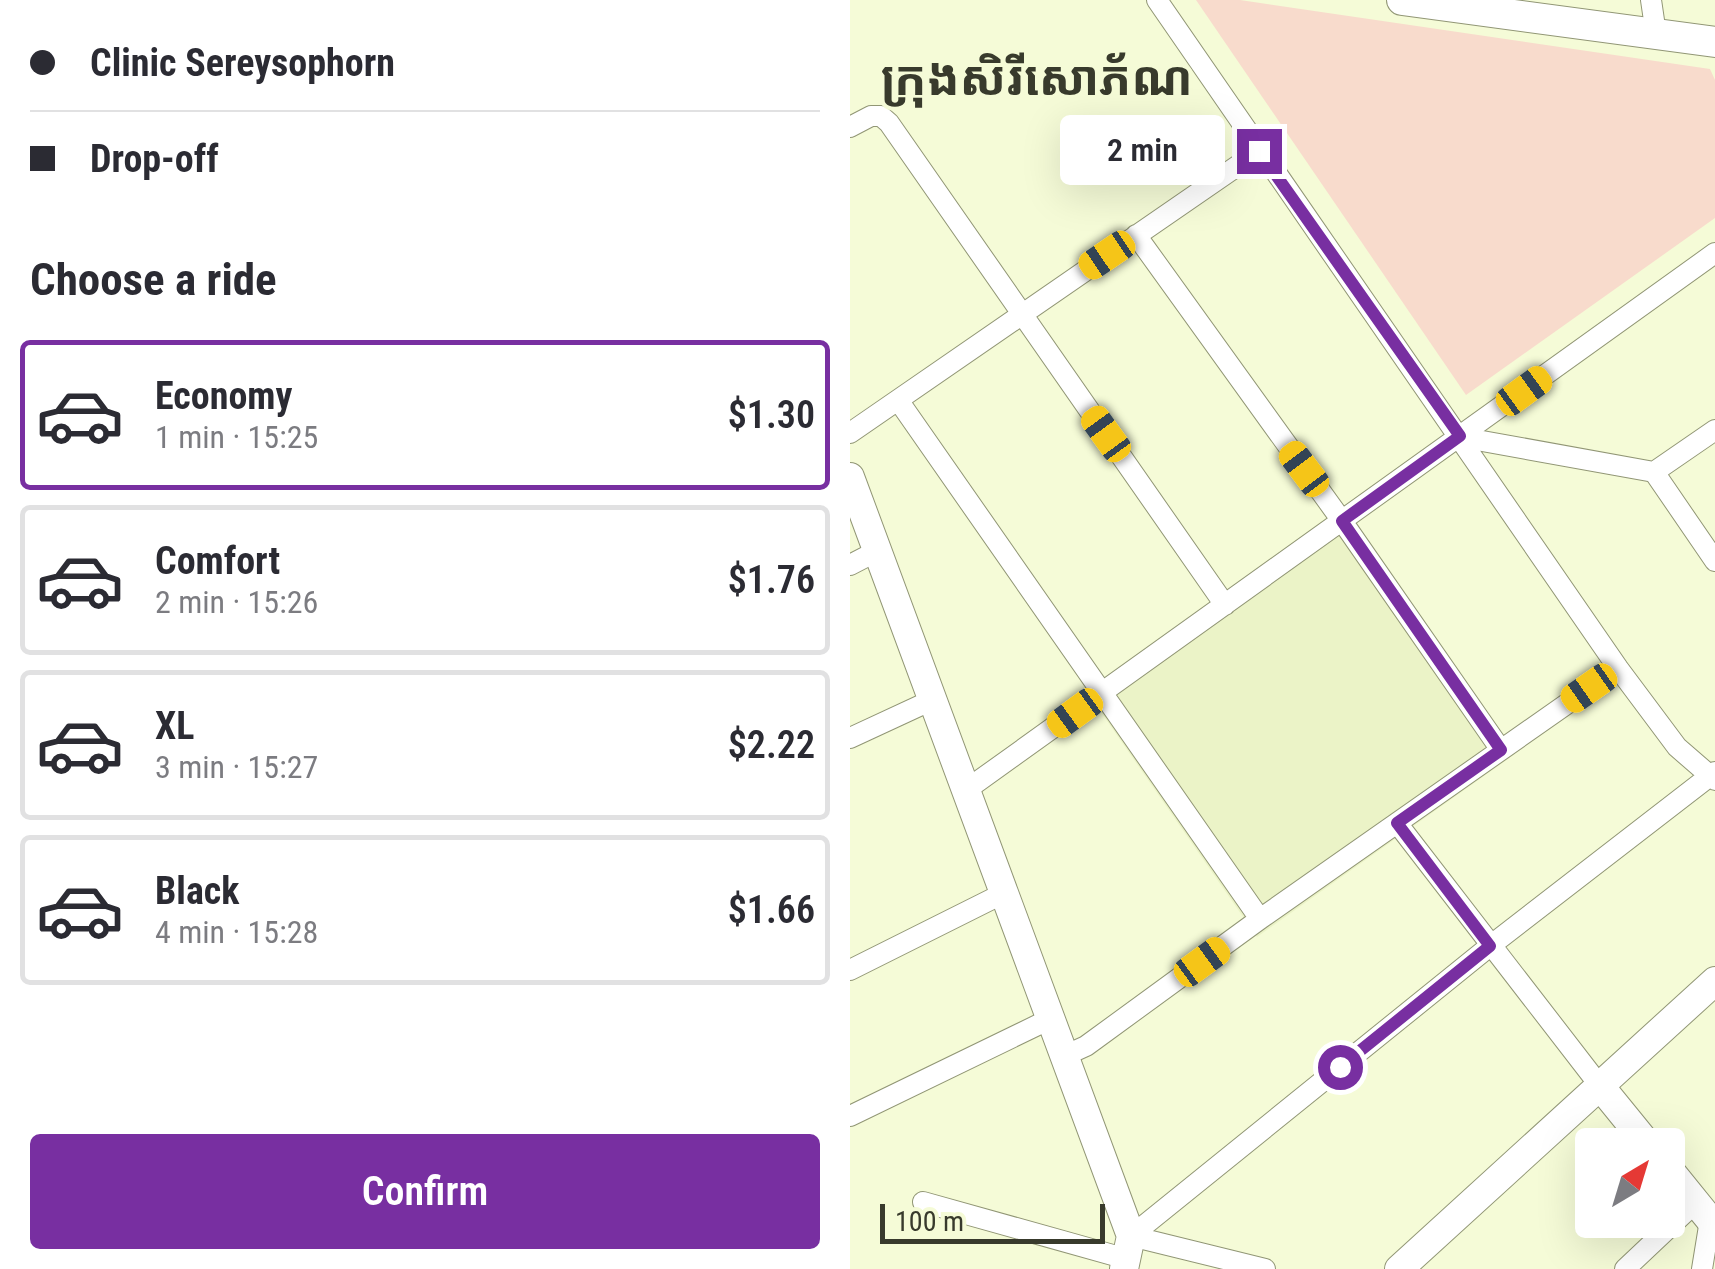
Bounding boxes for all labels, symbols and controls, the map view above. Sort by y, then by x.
text: Clinic Sereysophorn [90,41,395,85]
district label: ក្រុងសិរីសោភ័ណ [881,50,1193,108]
callout: 2 min [1059,116,1224,186]
route end [1237,129,1282,174]
text: 2 min [1107,131,1178,169]
text: Drop-off [90,137,219,181]
car [1074,226,1140,284]
text: Choose a ride [30,253,277,306]
car [1491,361,1557,421]
icon: car [35,370,125,460]
text: Economy [155,374,292,418]
text: $1.30 [728,393,815,437]
car [1076,401,1136,467]
text: 1 min · 15:25 [155,418,318,456]
car [1274,436,1334,502]
icon: car [35,535,125,625]
text: Comfort [155,539,280,583]
text: $1.76 [728,558,815,602]
text: 2 min · 15:26 [155,583,318,621]
car [1556,659,1622,717]
car [1042,683,1108,743]
icon: car [35,700,125,790]
text: XL [155,704,194,748]
text: $2.22 [728,723,815,767]
text: 3 min · 15:27 [155,748,318,786]
icon: car [35,865,125,955]
text: Black [155,869,239,913]
text: $1.66 [728,888,815,932]
text: 4 min · 15:28 [155,913,318,951]
car [1169,932,1235,992]
route start [1318,1045,1363,1090]
north arrow [1575,1128,1685,1238]
map controls [1575,1128,1685,1238]
button: Confirm [30,1134,820,1249]
scale bar [880,1199,1105,1244]
text: 100 m [895,1205,964,1238]

